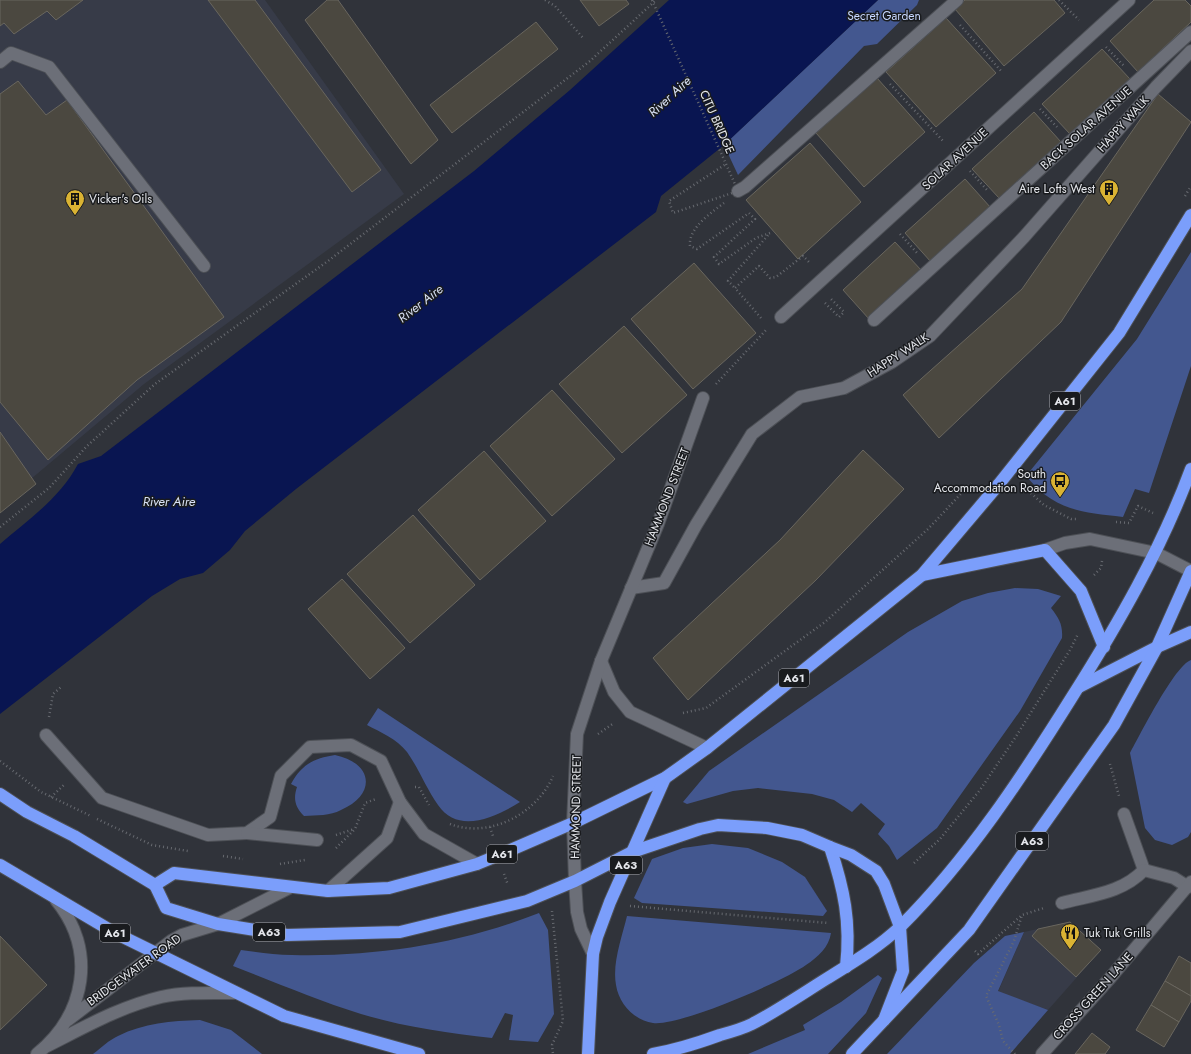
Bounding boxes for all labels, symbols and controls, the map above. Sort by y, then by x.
park label: Secret Garden [847,7,921,25]
water label: River Aire [644,71,695,121]
street label: BACK SOLAR AVENUE [1036,82,1136,174]
street label: CITU BRIDGE [695,87,739,157]
street label: HAPPY WALK [1093,92,1153,156]
street label: SOLAR AVENUE [918,124,992,194]
building icon: Aire Lofts West [1098,178,1120,206]
place label: Aire Lofts West [1019,180,1095,198]
building icon: Vicker's Oils [64,188,86,216]
place label: Vicker's Oils [89,190,152,208]
water label: River Aire [394,279,447,327]
street label: HAPPY WALK [864,328,933,382]
road number: A61 [1050,392,1080,410]
street label: HAMMOND STREET [640,445,694,549]
place label: South Accommodation Road [934,465,1046,497]
bus stop icon: South Accommodation Road [1049,470,1071,498]
water label: River Aire [143,492,196,511]
road number: A61 [779,669,809,687]
street label: HAMMOND STREET [566,754,586,859]
road number: A63 [1016,832,1048,850]
road number: A61 [487,845,517,863]
road number: A63 [610,856,642,874]
restaurant icon: Tuk Tuk Grills [1059,922,1081,950]
road number: A63 [253,923,285,941]
road number: A61 [100,924,130,942]
place label: Tuk Tuk Grills [1084,924,1151,942]
street label: BRIDGEWATER ROAD [83,930,185,1010]
street label: CROSS GREEN LANE [1049,948,1137,1044]

